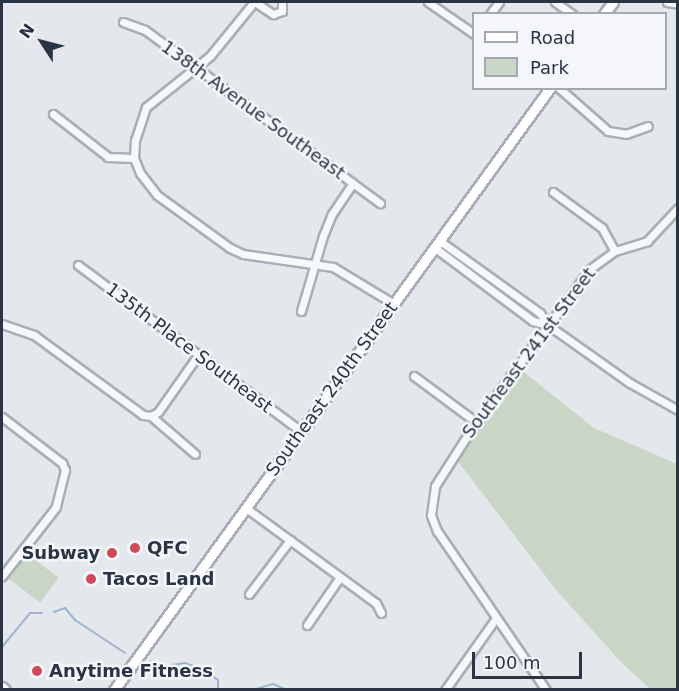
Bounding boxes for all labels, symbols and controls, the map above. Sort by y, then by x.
north arrow [12,12,72,72]
legend [472,12,667,90]
text: N [15,20,39,42]
text: Road [530,27,575,48]
street label: 138th Avenue Southeast [157,36,349,184]
text: Park [530,57,569,78]
street label: Southeast 241st Street [458,264,600,442]
street label: 135th Place Southeast [101,278,277,418]
street label: Southeast 240th Street [262,298,402,480]
place label: QFC [147,537,188,559]
marker: QFC [128,541,142,555]
place label: Subway [21,542,100,564]
marker: Subway [105,546,119,560]
place label: Tacos Land [103,568,214,590]
marker: Tacos Land [84,572,98,586]
scale bar [475,640,584,678]
text: 100 m [483,652,541,673]
place label: Anytime Fitness [49,660,213,682]
marker: Anytime Fitness [30,664,44,678]

